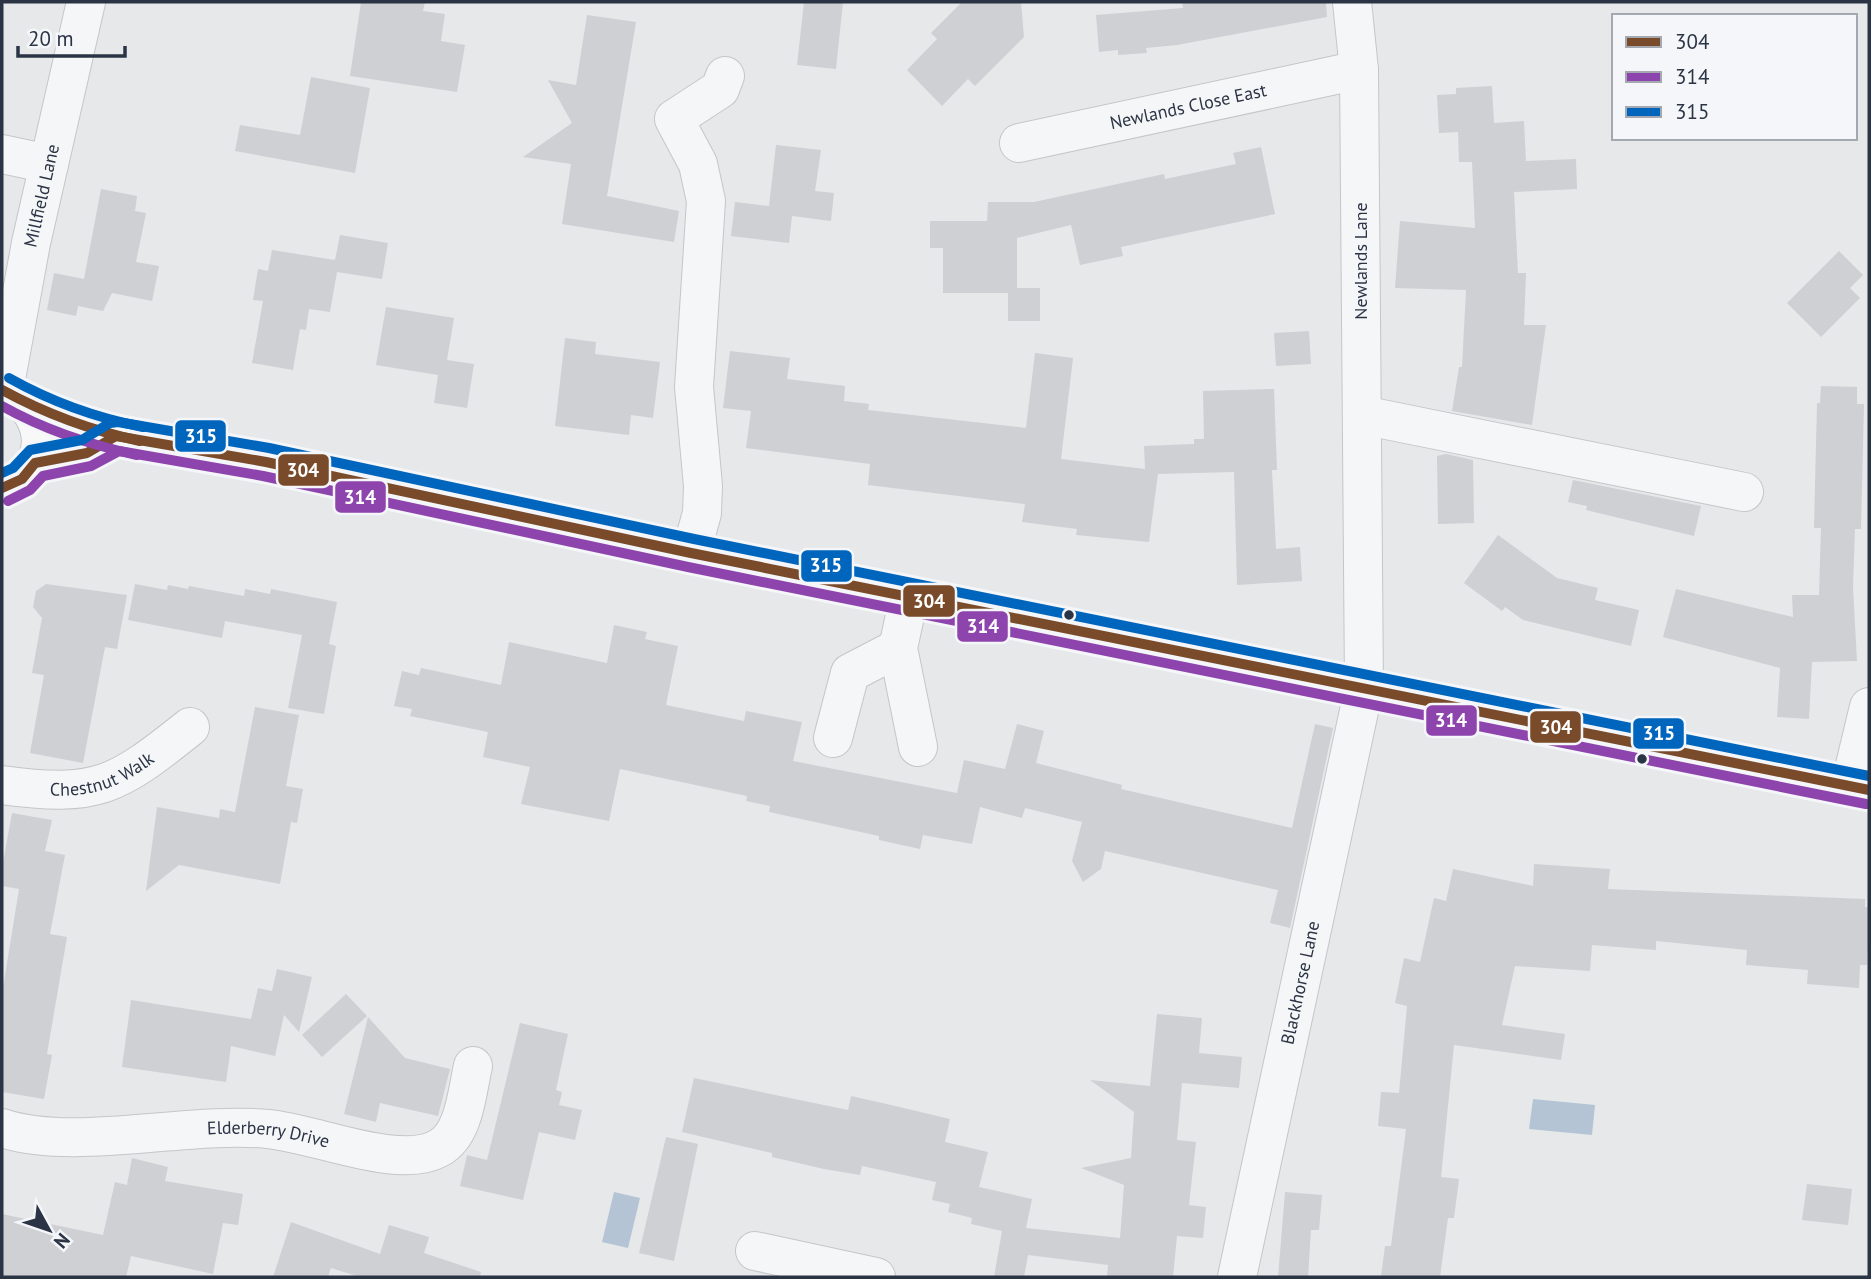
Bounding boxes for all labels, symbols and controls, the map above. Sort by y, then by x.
scale bar [18,14,124,58]
legend [1612,14,1857,140]
text: 20 m [28,25,74,52]
text: 304 [1675,28,1709,55]
text: 314 [1675,63,1709,90]
street label: Newlands Close East [1108,78,1268,134]
text: 315 [1675,98,1709,125]
street label: Millfield Lane [18,142,64,249]
street label: Newlands Lane [1349,202,1372,320]
line badge: 315 [174,419,227,453]
text: 315 [185,424,217,448]
line badge: 304 [277,453,330,487]
text: 304 [287,458,319,482]
line badge: 314 [334,480,387,514]
text: 314 [344,485,376,509]
line badge: 315 [800,549,853,583]
text: 315 [810,553,842,577]
line badge: 304 [902,584,956,618]
text: 304 [913,589,945,613]
unlabelled marker [1062,608,1076,622]
line badge: 314 [956,610,1009,643]
text: 314 [967,614,999,638]
line badge: 314 [1425,704,1478,737]
text: 314 [1435,708,1467,732]
line badge: 304 [1529,710,1582,744]
text: 304 [1540,715,1572,739]
line badge: 315 [1632,717,1685,750]
text: 315 [1643,721,1675,745]
street label: Chestnut Walk [50,746,159,801]
unlabelled marker [1635,752,1649,766]
street label: Blackhorse Lane [1275,919,1324,1046]
street label: Elderberry Drive [206,1116,332,1153]
north arrow [14,1195,84,1265]
text: N [49,1228,75,1253]

